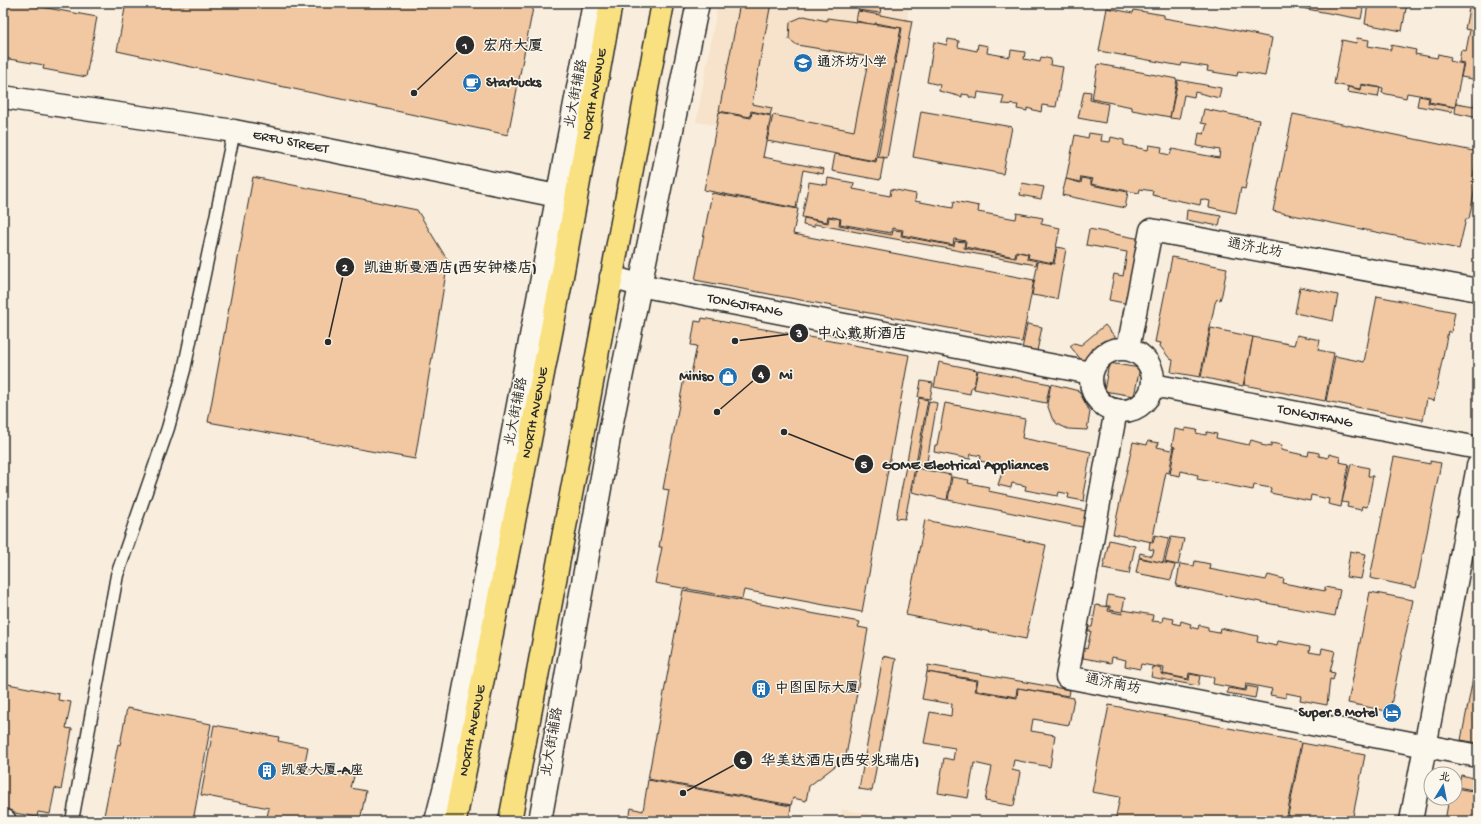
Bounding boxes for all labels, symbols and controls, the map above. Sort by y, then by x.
callout: 宏府大厦 [455,31,551,58]
text: 宏府大厦 [483,38,543,56]
text: 1 [462,40,468,54]
street label: NORTH AVENUE [578,46,611,141]
school or university icon: 通济坊小学 [792,52,814,74]
place label: 通济坊小学 [817,54,887,72]
street label: 北大街辅路 [561,58,592,130]
cafe icon: Starbucks [461,72,483,94]
place label: Starbucks [486,75,542,92]
street label: ERFU STREET [251,126,330,158]
street label: 通济北坊 [1226,235,1284,262]
callout: 凯迪斯曼酒店(西安钟楼店) [335,253,545,280]
text: 凯迪斯曼酒店(西安钟楼店) [363,259,537,278]
text: 2 [342,262,348,276]
street label: TONGJIFANG [705,290,785,321]
callout: 中心戴斯酒店 [789,320,915,347]
text: 中心戴斯酒店 [817,325,907,344]
text: 3 [795,328,802,342]
callout: Mi [751,360,800,387]
street label: NORTH AVENUE [518,365,553,460]
shop icon: Miniso [717,366,739,388]
text: Mi [779,367,793,385]
place label: Miniso [679,369,715,386]
text: 4 [757,369,764,383]
street label: 北大街辅路 [501,376,532,448]
street label: TONGJIFANG [1275,401,1355,432]
callout: GOME Electrical Appliances [854,451,1056,478]
text: GOME Electrical Appliances [882,457,1050,475]
text: 5 [861,459,868,473]
street label: 通济南坊 [1084,670,1142,699]
building icon: 中图国际大厦 [750,678,772,700]
place label: 中图国际大厦 [775,680,859,698]
street label: NORTH AVENUE [455,683,490,778]
hotel icon: Super 8 Motel [1381,702,1403,724]
place label: Super 8 Motel [1299,705,1378,722]
street label: 北大街辅路 [538,706,567,778]
callout: 华美达酒店(西安兆瑞店) [733,747,927,774]
text: 华美达酒店(西安兆瑞店) [761,753,919,771]
text: 6 [740,755,747,769]
building icon: 凯爱大厦-A座 [256,760,278,782]
place label: 凯爱大厦-A座 [281,762,364,780]
north arrow [1423,766,1463,806]
text: 北 [1438,771,1451,785]

